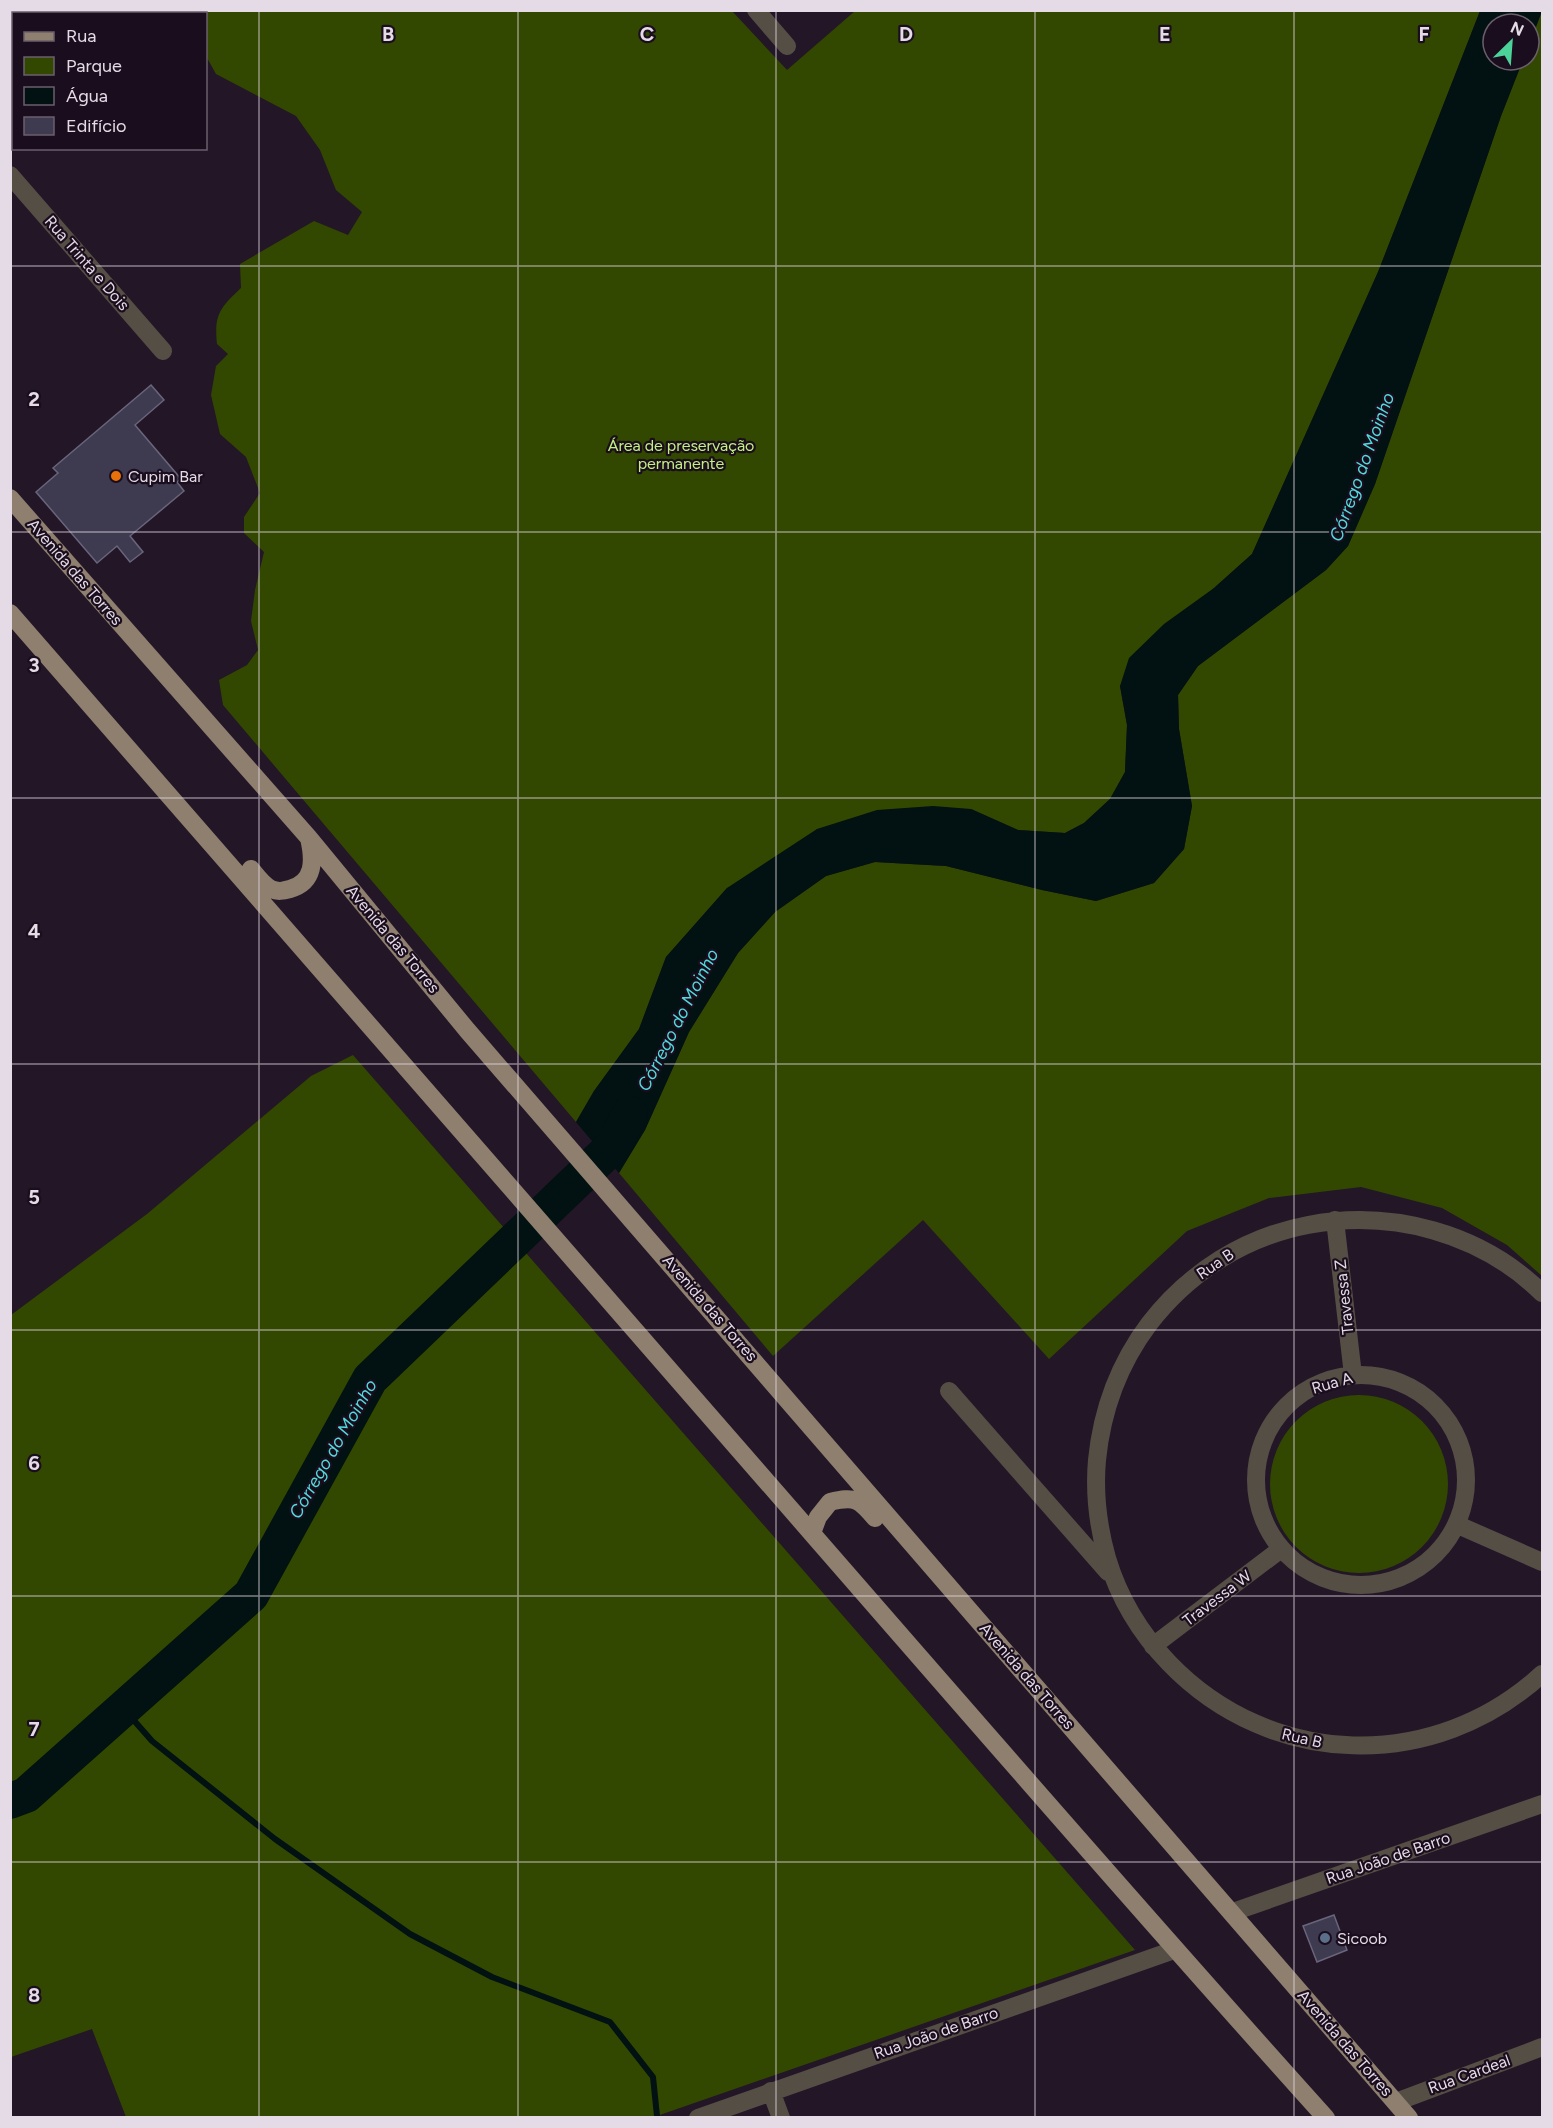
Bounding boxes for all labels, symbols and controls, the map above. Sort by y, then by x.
legend [12,12,207,150]
north arrow [1481,12,1541,72]
text: N [1508,18,1527,40]
text: B [382,22,394,46]
text: C [640,22,654,46]
text: D [899,22,913,46]
text: E [1159,22,1171,46]
text: F [1418,22,1430,46]
text: Rua [66,25,97,47]
text: Parque [66,55,122,77]
text: Água [66,85,108,107]
text: Edifício [66,115,127,137]
street label: Rua Trinta e Dois [41,212,133,314]
text: 2 [28,387,40,411]
water label: Córrego do Moinho [1325,390,1399,544]
park label: Área de preservação permanente [608,436,754,473]
place label: Cupim Bar [128,467,203,486]
marker: Cupim Bar [109,469,123,483]
street label: Avenida das Torres [24,515,126,629]
text: 3 [28,653,40,677]
street label: Avenida das Torres [342,881,444,997]
text: 4 [28,919,41,943]
water label: Córrego do Moinho [633,945,723,1095]
text: 5 [28,1185,40,1209]
street label: Rua B [1193,1245,1237,1283]
street label: Avenida das Torres [659,1251,761,1365]
street label: Travessa Z [1331,1258,1357,1336]
street label: Rua A [1309,1368,1355,1398]
water label: Córrego do Moinho [284,1376,382,1522]
text: 6 [28,1451,40,1475]
street label: Travessa W [1179,1566,1255,1630]
street label: Avenida das Torres [976,1619,1078,1733]
text: 7 [28,1717,40,1741]
street label: Rua B [1280,1724,1324,1752]
street label: Rua João de Barro [1323,1828,1453,1888]
place label: Sicoob [1337,1929,1387,1948]
marker: Sicoob [1318,1931,1332,1945]
text: 8 [28,1983,40,2007]
street label: Avenida das Torres [1294,1986,1396,2100]
street label: Rua João de Barro [871,2003,1001,2063]
street label: Rua Cardeal [1425,2050,1513,2098]

